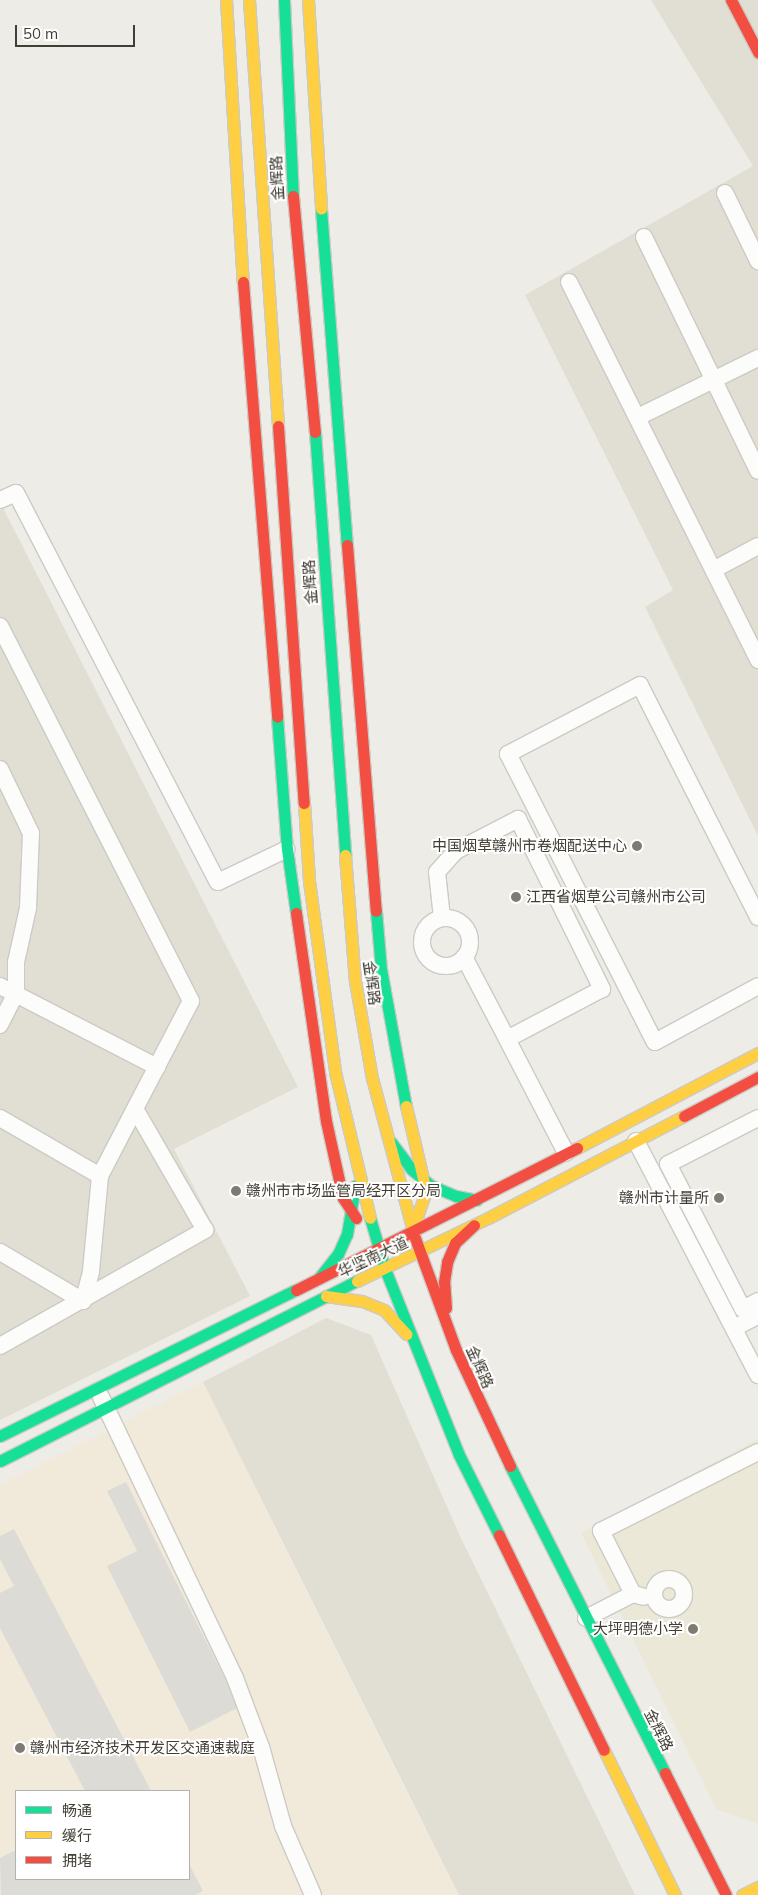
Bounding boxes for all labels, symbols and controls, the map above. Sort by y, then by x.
scale bar [18,15,138,47]
text: 50 m [23,24,58,43]
street label: 金辉路 [267,155,287,201]
street label: 金辉路 [299,559,321,605]
place label: 中国烟草赣州市卷烟配送中心 [432,837,627,855]
marker: 中国烟草赣州市卷烟配送中心 [631,840,643,852]
place label: 江西省烟草公司赣州市公司 [526,888,706,906]
marker: 江西省烟草公司赣州市公司 [510,891,522,903]
street label: 金辉路 [360,959,384,1007]
place label: 赣州市市场监管局经开区分局 [246,1182,441,1200]
marker: 赣州市市场监管局经开区分局 [230,1185,242,1197]
place label: 赣州市计量所 [619,1189,709,1207]
marker: 赣州市计量所 [713,1192,725,1204]
street label: 华坚南大道 [335,1233,411,1281]
street label: 金辉路 [463,1343,497,1391]
place label: 大坪明德小学 [593,1620,683,1638]
marker: 大坪明德小学 [687,1623,699,1635]
street label: 金辉路 [641,1706,677,1754]
place label: 赣州市经济技术开发区交通速裁庭 [30,1739,255,1757]
marker: 赣州市经济技术开发区交通速裁庭 [14,1742,26,1754]
legend [15,1790,190,1880]
text: 畅通 [62,1801,92,1820]
text: 缓行 [62,1826,92,1845]
text: 拥堵 [62,1851,92,1870]

